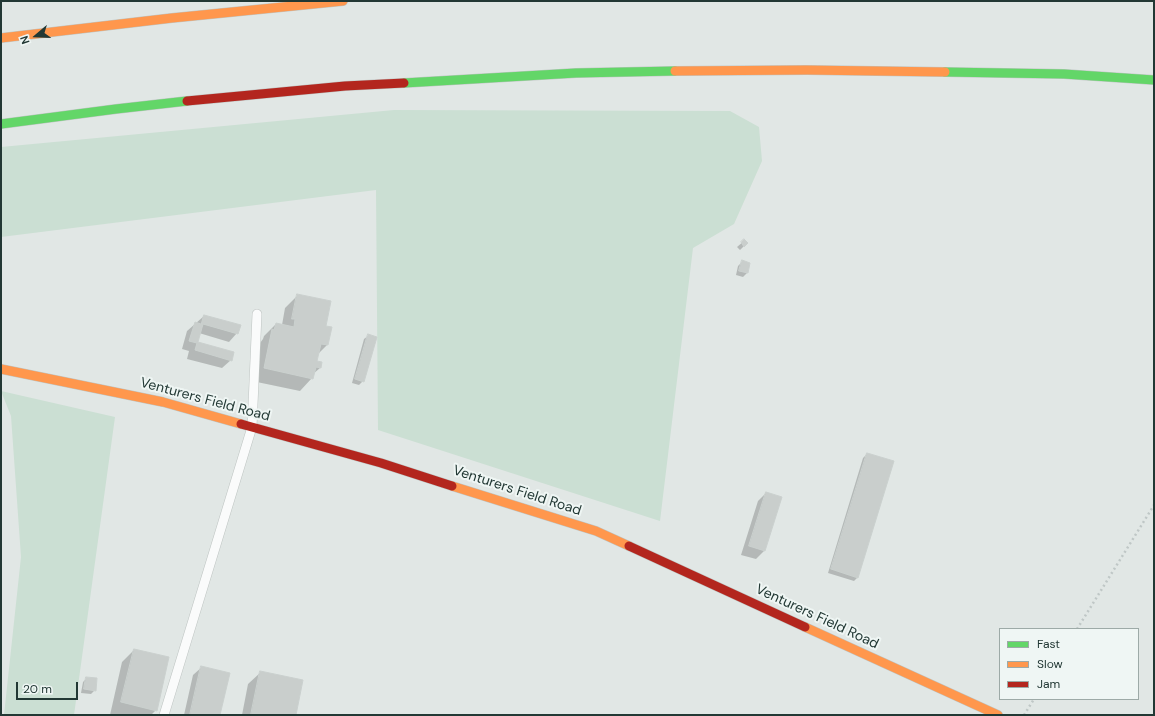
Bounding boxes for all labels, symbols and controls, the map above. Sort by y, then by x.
north arrow [16,16,56,56]
text: N [17,34,33,46]
street label: Venturers Field Road [138,375,272,425]
street label: Venturers Field Road [451,462,583,520]
street label: Venturers Field Road [753,581,881,653]
legend [999,628,1139,700]
text: Fast [1037,636,1060,652]
text: Slow [1037,656,1063,672]
scale bar [18,674,80,700]
text: Jam [1037,676,1060,692]
text: 20 m [23,681,52,697]

